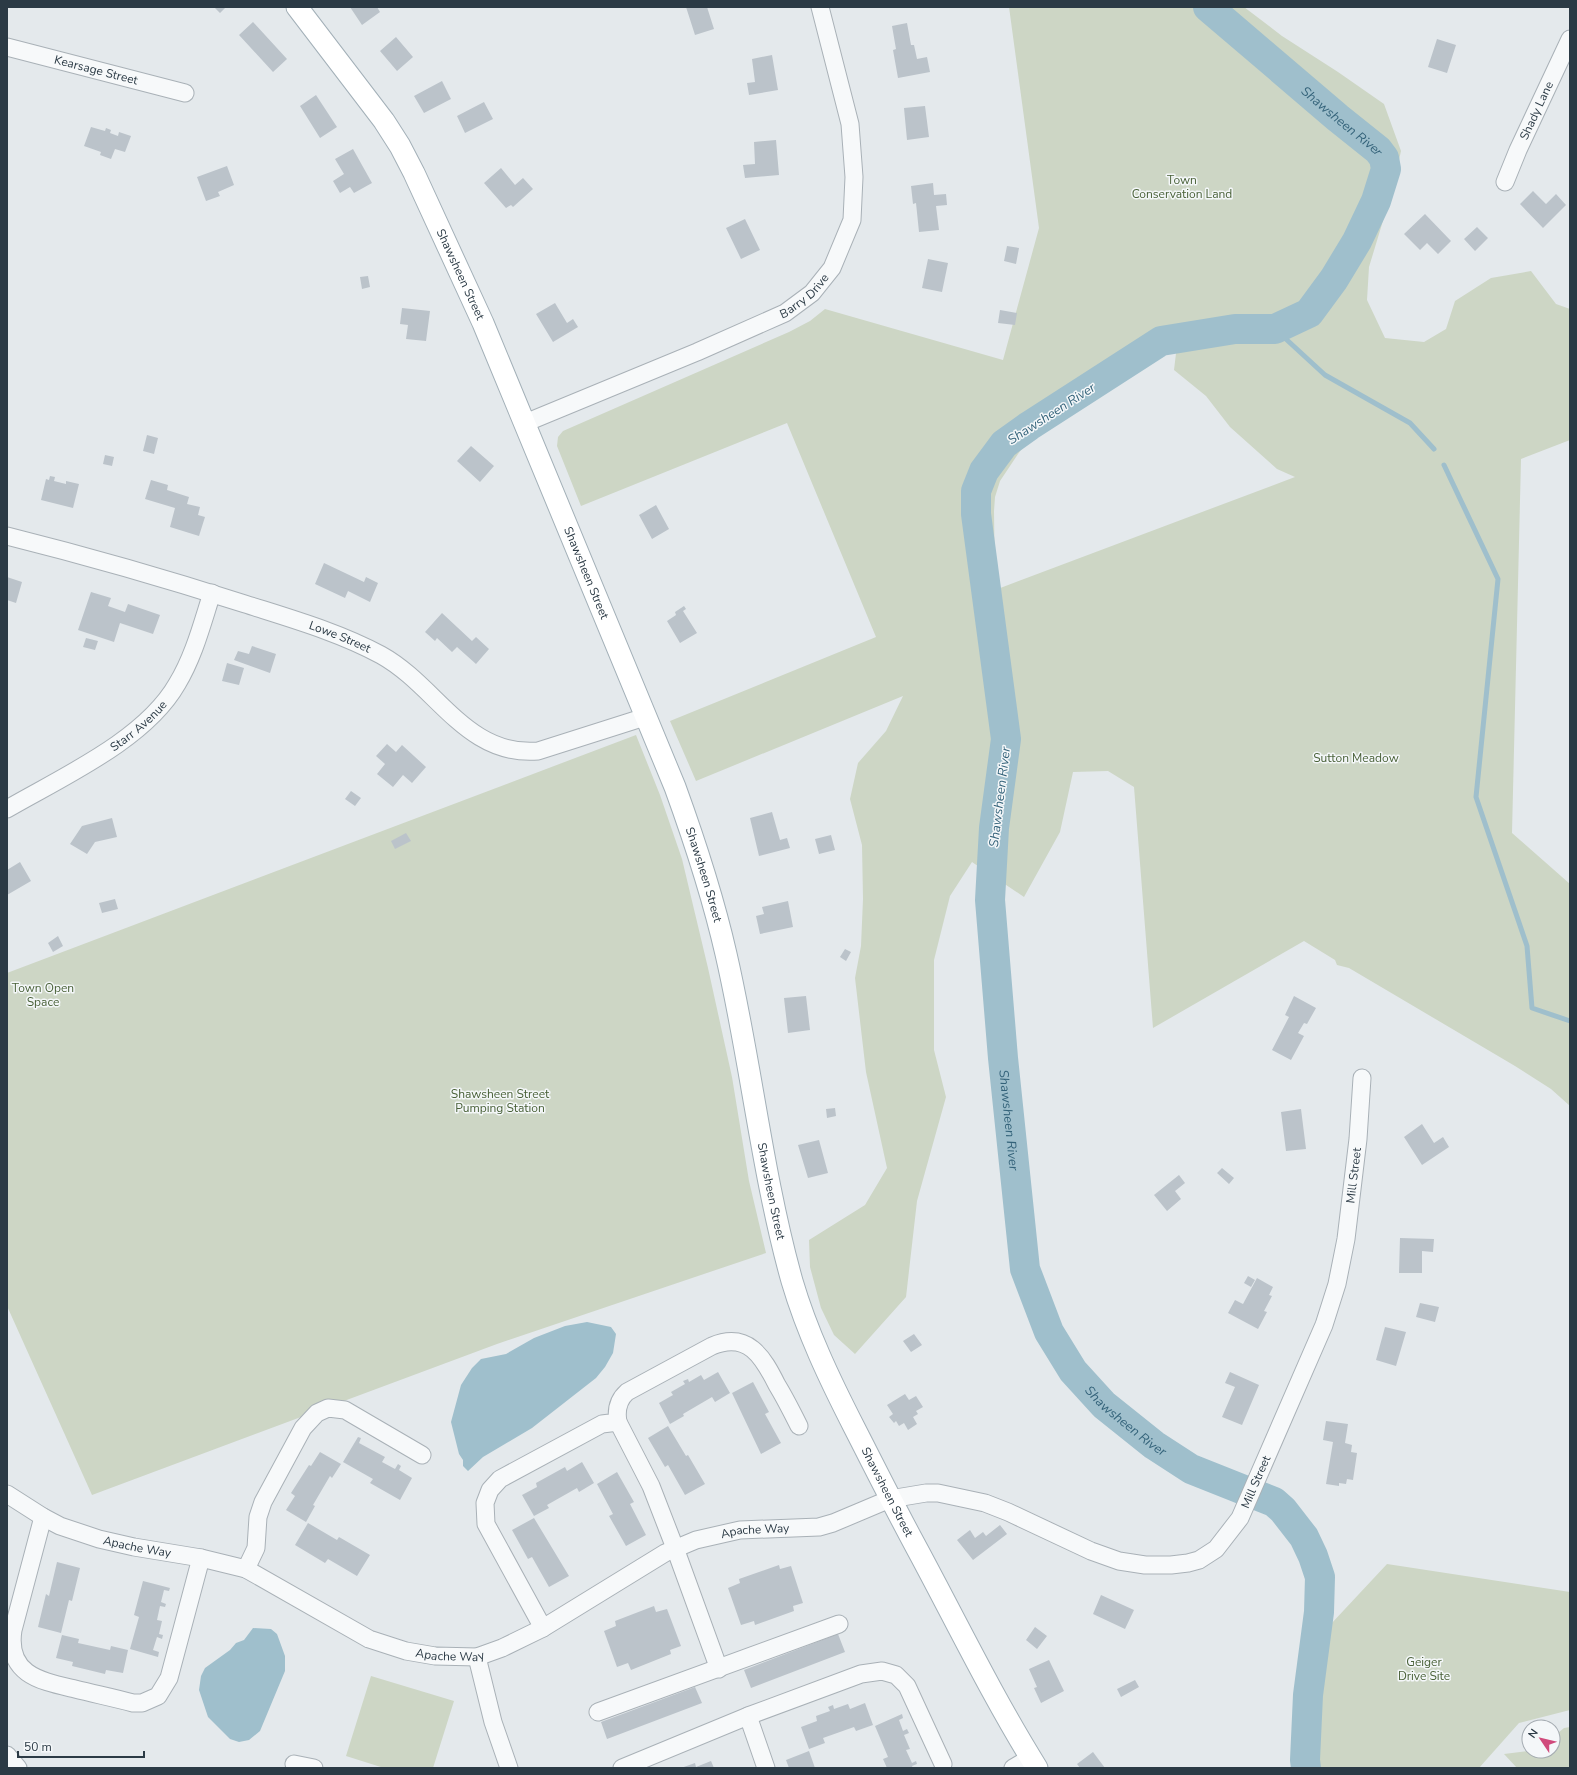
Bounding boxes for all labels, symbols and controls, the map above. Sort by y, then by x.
street label: Kearsage Street [53,52,140,89]
street label: Shady Lane [1516,79,1557,143]
water label: Shawsheen River [1297,82,1387,160]
park label: Town Conservation Land [1132,172,1232,202]
street label: Shawsheen Street [433,226,489,323]
street label: Barry Drive [777,270,832,322]
water label: Shawsheen River [1004,379,1099,449]
street label: Shawsheen Street [560,524,613,622]
street label: Lowe Street [307,617,374,657]
street label: Starr Avenue [107,697,170,755]
water label: Shawsheen River [985,746,1015,848]
park label: Sutton Meadow [1313,750,1399,766]
street label: Shawsheen Street [682,825,726,925]
park label: Town Open Space [12,980,74,1010]
water label: Shawsheen River [994,1069,1023,1172]
park label: Shawsheen Street Pumping Station [451,1086,550,1116]
street label: Shawsheen Street [754,1141,789,1242]
street label: Mill Street [1342,1146,1365,1204]
water label: Shawsheen River [1081,1382,1170,1461]
street label: Shawsheen Street [858,1444,917,1540]
street label: Mill Street [1237,1452,1275,1511]
street label: Apache Way [719,1520,790,1542]
street label: Apache Way [102,1532,173,1561]
street label: Apache Way [414,1645,488,1665]
park label: Geiger Drive Site [1398,1654,1450,1684]
north arrow [1521,1719,1561,1759]
text: N [1525,1726,1542,1741]
scale bar [18,1733,144,1759]
text: 50 m [24,1739,52,1755]

